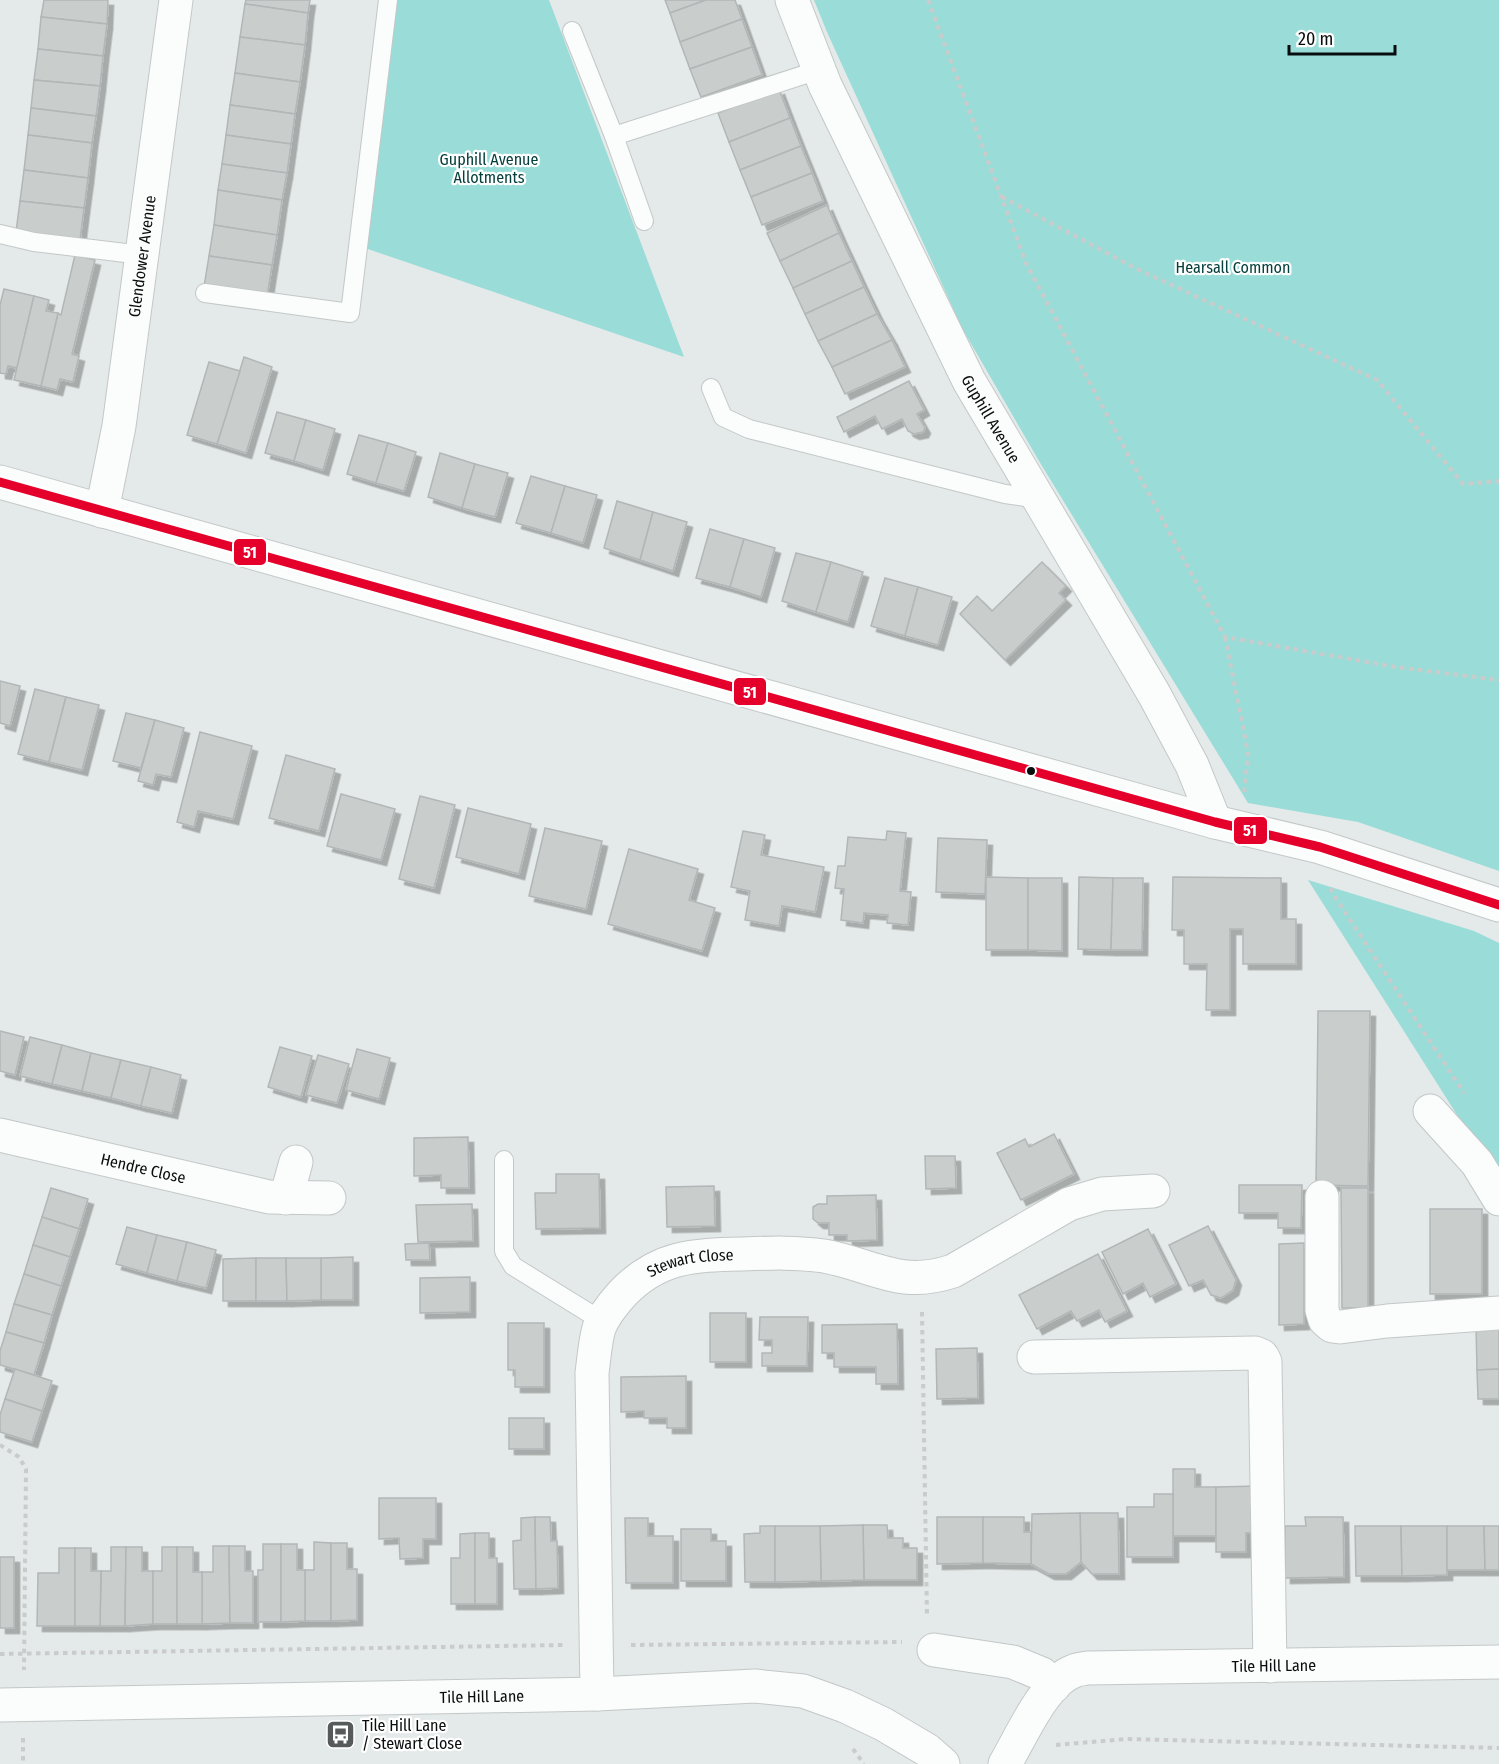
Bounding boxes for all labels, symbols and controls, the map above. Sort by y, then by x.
scale bar [1289,18,1396,56]
text: 20 m [1298,28,1333,50]
park label: Guphill Avenue Allotments [440,150,538,187]
street label: Glendower Avenue [124,194,159,318]
park label: Hearsall Common [1176,258,1290,277]
street label: Guphill Avenue [958,372,1025,466]
line badge: 51 [233,538,267,566]
text: 51 [243,543,257,562]
line badge: 51 [733,677,767,706]
text: 51 [743,683,757,702]
unlabelled marker [1025,765,1037,777]
line badge: 51 [1233,816,1268,845]
text: 51 [1243,821,1257,840]
street label: Hendre Close [99,1149,188,1187]
street label: Stewart Close [643,1245,734,1281]
street label: Tile Hill Lane [1231,1655,1316,1675]
street label: Tile Hill Lane [440,1686,524,1706]
place label: Tile Hill Lane / Stewart Close [362,1716,462,1753]
bus stop icon: Tile Hill Lane / Stewart Close [325,1718,357,1750]

